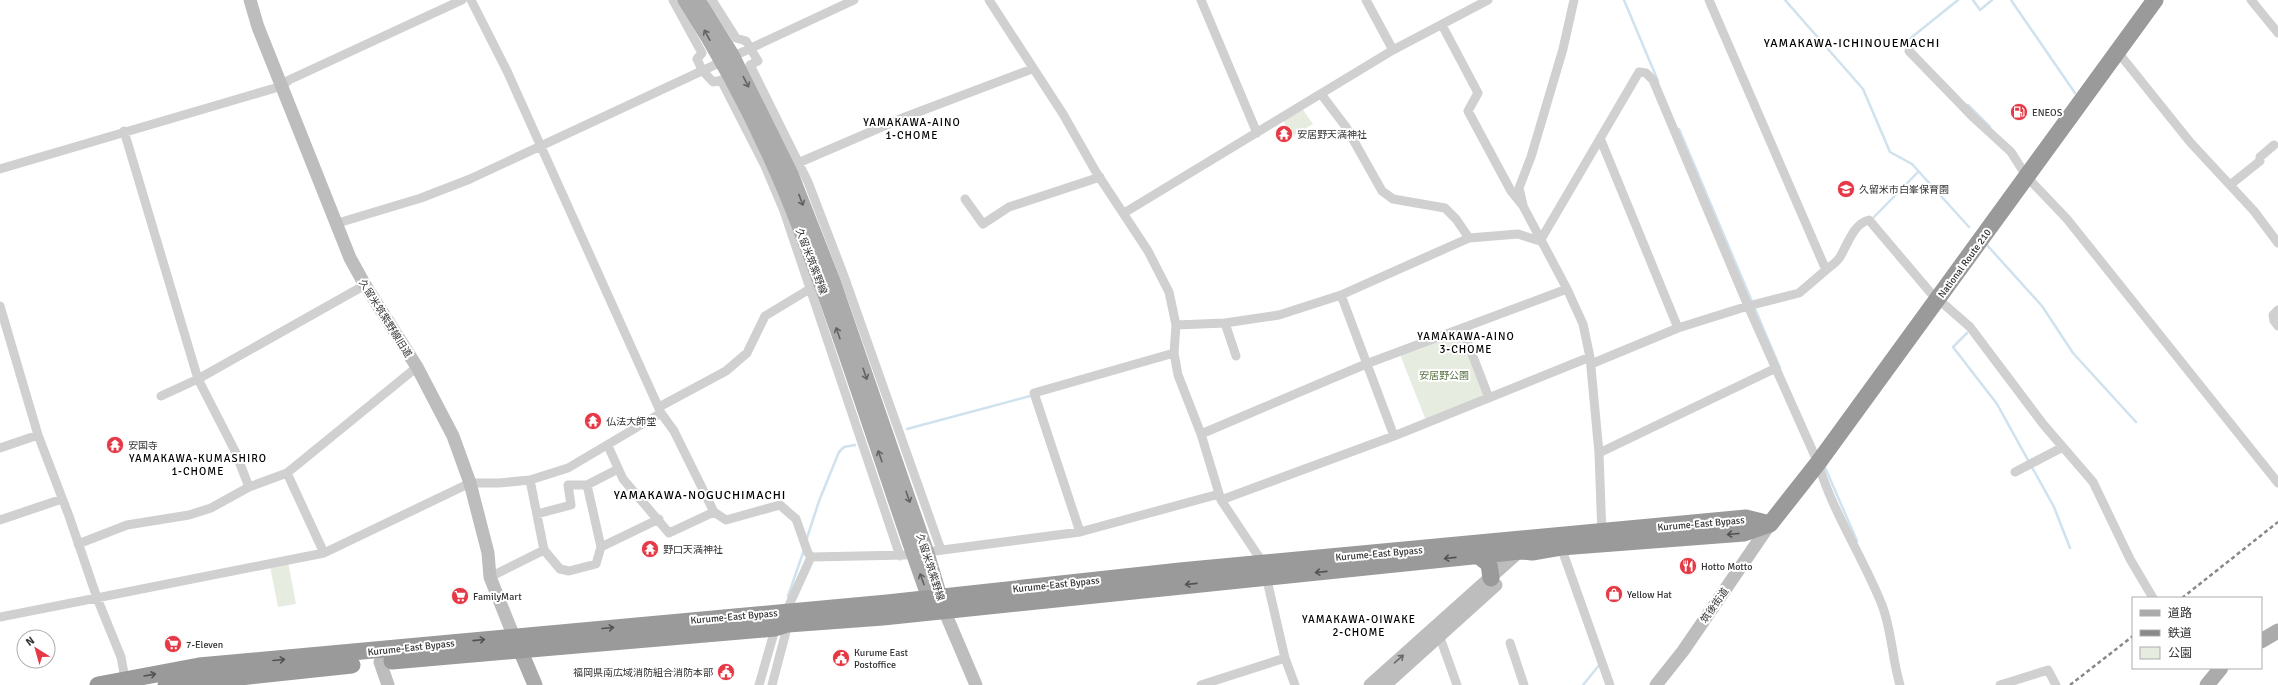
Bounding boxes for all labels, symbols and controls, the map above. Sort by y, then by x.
one-way arrow [702,29,710,41]
district label: YAMAKAWA-ICHINOUEMACHI [1764,36,1940,51]
one-way arrow [742,76,750,88]
fuel station icon: ENEOS [2009,102,2029,122]
place label: ENEOS [2032,107,2063,119]
district label: YAMAKAWA-AINO 1-CHOME [863,116,961,142]
temple icon: 安居野天満神社 [1274,124,1294,144]
place label: 安居野天満神社 [1297,129,1367,141]
school or university icon: 久留米市白峯保育園 [1836,179,1856,199]
place label: 久留米市白峯保育園 [1859,184,1949,196]
one-way arrow [798,193,806,205]
street label: 久留米筑紫野線 [793,227,829,296]
street label: National Route 210 [1936,227,1994,300]
street label: 久留米筑紫野線旧道 [356,277,414,360]
one-way arrow [833,328,841,340]
district label: YAMAKAWA-AINO 3-CHOME [1417,330,1515,356]
one-way arrow [862,368,869,381]
park label: 安居野公園 [1419,370,1469,382]
temple icon: 仏法大師堂 [583,411,603,431]
place label: 仏法大師堂 [606,416,656,428]
temple icon: 安国寺 [105,435,125,455]
place label: 安国寺 [128,440,158,452]
one-way arrow [876,450,883,463]
district label: YAMAKAWA-KUMASHIRO 1-CHOME [129,452,267,478]
district label: YAMAKAWA-NOGUCHIMACHI [614,488,786,503]
one-way arrow [904,491,912,503]
street label: Kurume-East Bypass [1657,514,1746,534]
one-way arrow [1727,530,1740,537]
street label: 久留米筑紫野線 [914,532,947,602]
temple icon: 野口天満神社 [640,539,660,559]
place label: 野口天満神社 [663,544,723,556]
street label: Kurume-East Bypass [1335,544,1424,564]
one-way arrow [1444,555,1457,562]
restaurant icon: Hotto Motto [1678,556,1698,576]
place label: Hotto Motto [1701,561,1752,573]
one-way arrow [1315,568,1328,575]
one-way arrow [918,573,926,585]
street label: Kurume-East Bypass [1012,574,1101,596]
one-way arrow [1185,581,1198,588]
shop icon: Yellow Hat [1604,584,1624,604]
supermarket icon: FamilyMart [450,586,470,606]
street label: 筑後街道 [1698,586,1731,625]
place label: Yellow Hat [1627,589,1672,601]
place label: FamilyMart [473,591,522,603]
legend [2132,597,2262,669]
text: 道路 [2168,606,2192,621]
street label: Kurume-East Bypass [690,607,779,627]
district label: YAMAKAWA-OIWAKE 2-CHOME [1302,613,1416,639]
one-way arrow [601,624,614,631]
text: 鉄道 [2168,626,2192,641]
north arrow [16,629,56,669]
text: N [23,634,37,649]
supermarket icon: 7-Eleven [163,634,183,654]
street label: Kurume-East Bypass [367,637,456,659]
one-way arrow [472,637,485,644]
place label: 7-Eleven [186,639,223,651]
text: 公園 [2168,646,2192,661]
place label: Kurume East Postoffice [854,647,909,671]
public building icon: Kurume East Postoffice [831,648,851,668]
one-way arrow [1394,655,1404,664]
one-way arrow [272,656,285,663]
public building icon: 福岡県南広域消防組合消防本部 [716,662,736,682]
place label: 福岡県南広域消防組合消防本部 [573,667,713,679]
one-way arrow [144,671,157,679]

